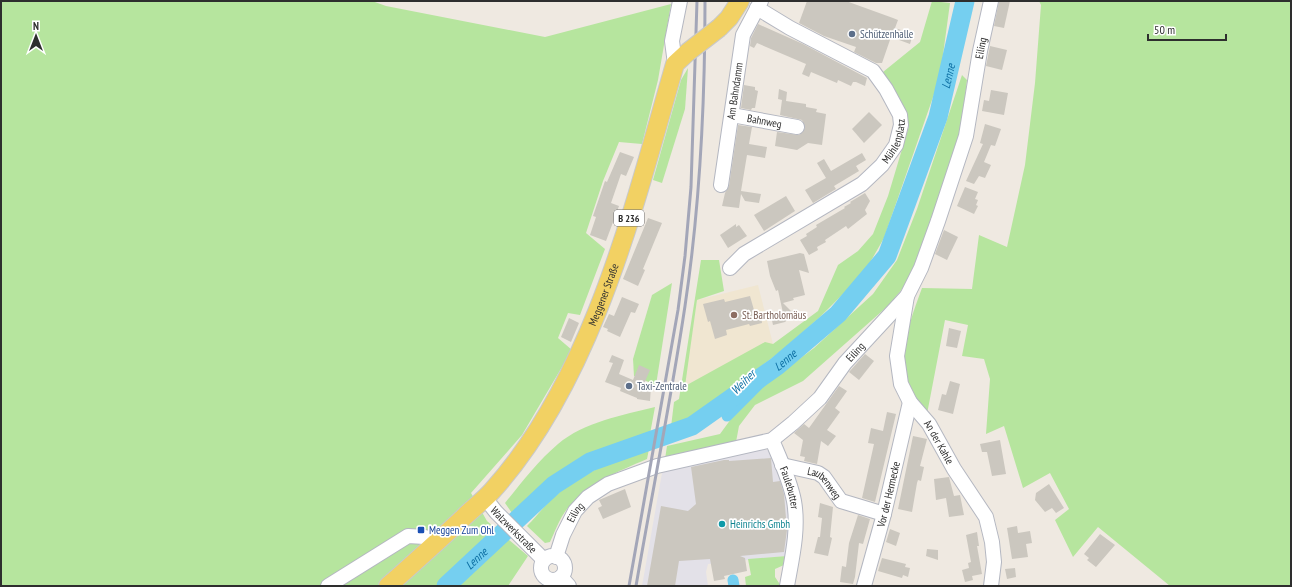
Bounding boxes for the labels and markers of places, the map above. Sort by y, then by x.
place label: Schützenhalle [860,27,914,41]
marker: Schützenhalle [847,29,857,39]
place label: St. Bartholomäus [742,308,806,322]
marker: St. Bartholomäus [729,310,739,320]
place label: Taxi-Zentrale [637,379,687,393]
marker: Taxi-Zentrale [624,381,634,391]
place label: Heinrichs Gmbh [730,517,790,531]
marker: Heinrichs Gmbh [717,519,727,529]
place label: Meggen Zum Ohl [429,523,494,537]
marker: Meggen Zum Ohl [416,525,426,535]

